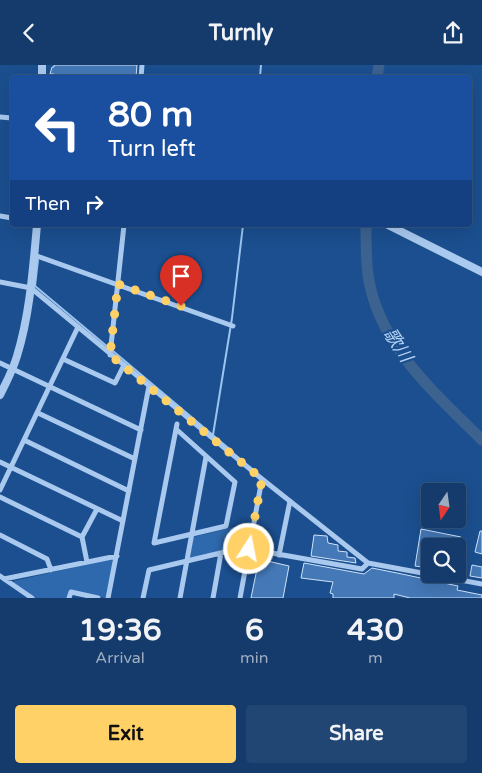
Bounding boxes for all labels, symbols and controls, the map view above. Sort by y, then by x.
icon: back [15,19,43,47]
icon: share [439,19,467,47]
text: Turnly [209,20,273,46]
text: 80 m [108,94,193,136]
icon: left [25,95,90,160]
text: Turn left [108,136,196,162]
icon: right [80,190,108,218]
text: Then [25,193,70,215]
pin [160,255,202,306]
icon: arrive [167,262,195,290]
water label: 歌川 [379,324,418,368]
north arrow [421,483,466,527]
map controls [421,483,466,583]
position arrow [222,522,274,574]
button: search [421,538,466,583]
text: 19:36 [78,612,162,649]
text: 6 [245,612,264,649]
text: 430 [347,612,404,649]
text: Arrival [95,648,145,668]
text: min [240,648,269,668]
text: m [368,648,383,668]
button: Exit [15,705,236,763]
button: Share [246,705,467,763]

